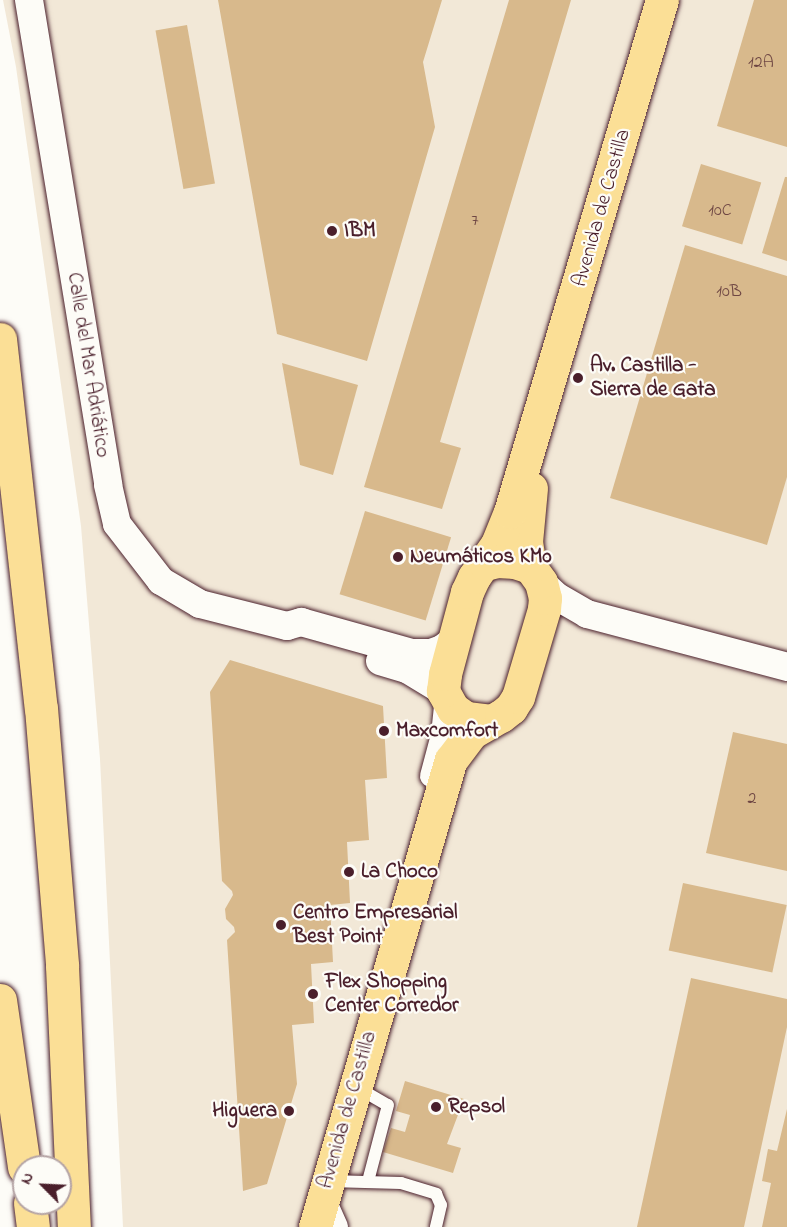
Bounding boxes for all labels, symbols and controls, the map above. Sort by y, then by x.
house number: 12A [748,52,774,74]
street label: Avenida de Castilla [567,126,637,290]
house number: 10C [708,200,732,222]
house number: 7 [471,210,479,232]
place label: IBM [344,218,376,244]
marker: IBM [325,224,339,238]
street label: Calle del Mar Adriático [61,271,115,459]
house number: 10B [716,281,742,303]
place label: Av. Castilla - Sierra de Gata [590,353,716,403]
marker: Av. Castilla - Sierra de Gata [571,371,585,385]
place label: Neumáticos KM0 [410,544,551,570]
marker: Neumáticos KM0 [391,550,405,564]
place label: Maxcomfort [396,718,498,744]
marker: Maxcomfort [377,724,391,738]
house number: 2 [748,788,756,810]
place label: La Choco [361,859,438,885]
marker: La Choco [342,865,356,879]
place label: Centro Empresarial Best Point [293,900,458,950]
marker: Centro Empresarial Best Point [274,918,288,932]
place label: Flex Shopping Center Corredor [325,969,459,1019]
marker: Flex Shopping Center Corredor [306,987,320,1001]
street label: Avenida de Castilla [313,1028,383,1192]
place label: Repsol [448,1094,505,1120]
place label: Higuera [212,1098,277,1124]
marker: Repsol [429,1100,443,1114]
marker: Higuera [282,1104,296,1118]
north arrow [12,1155,72,1215]
text: N [14,1169,41,1188]

